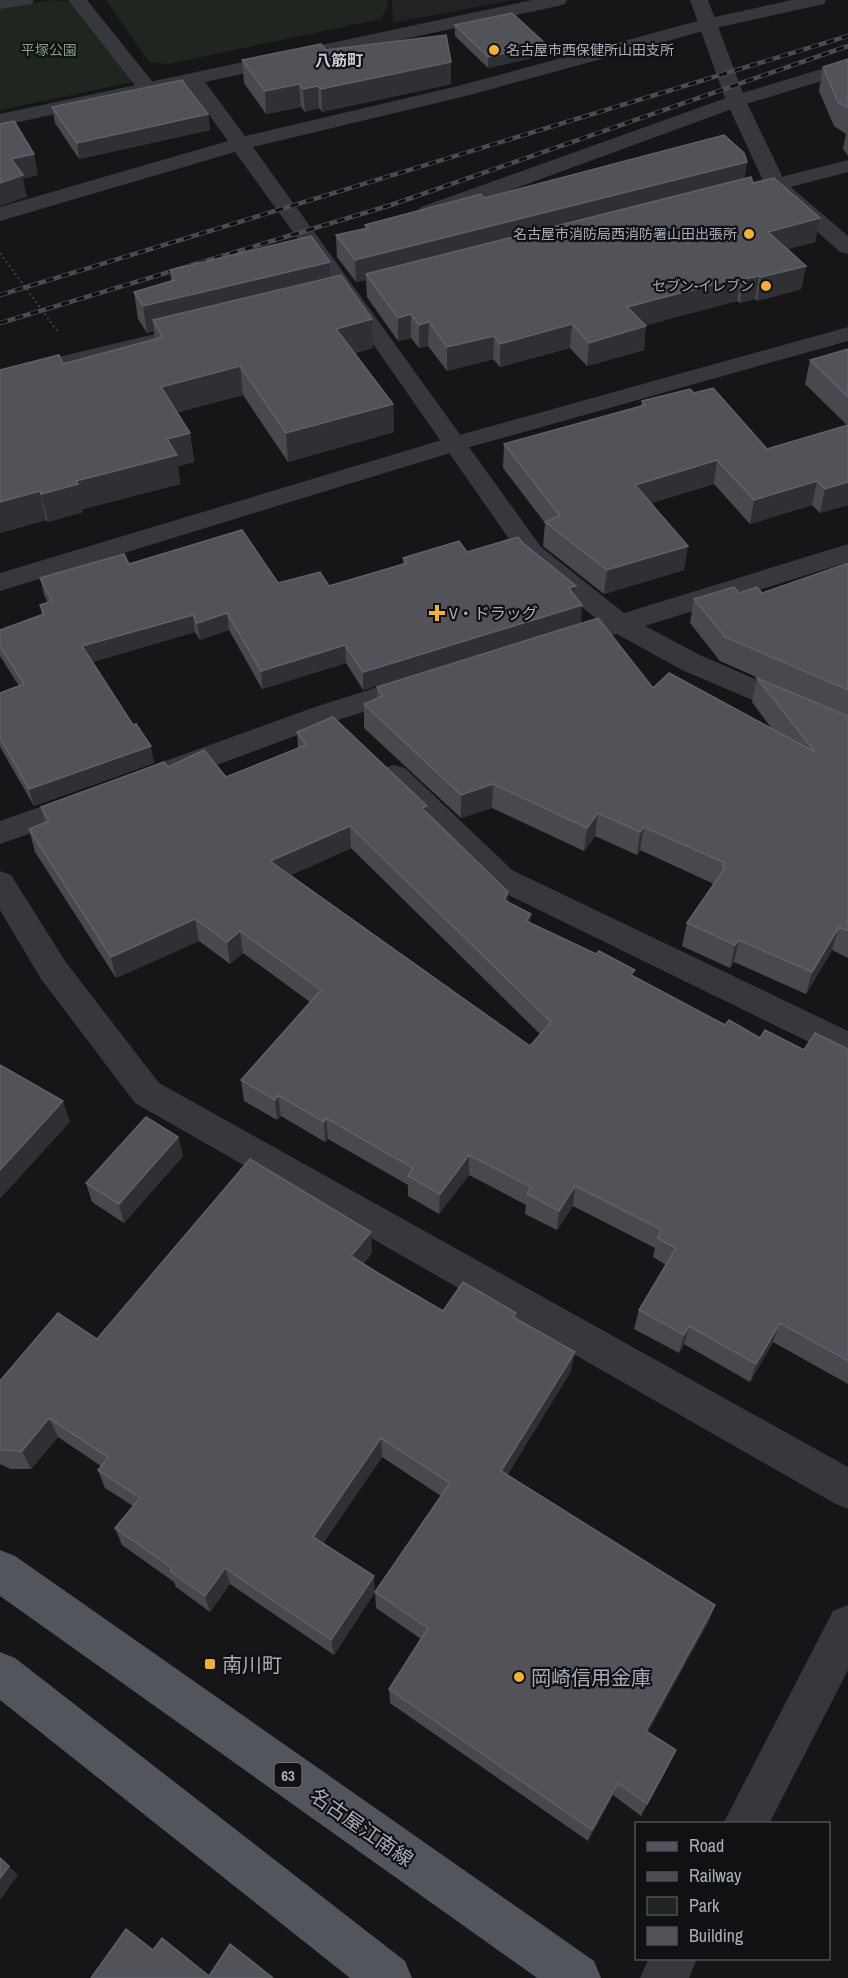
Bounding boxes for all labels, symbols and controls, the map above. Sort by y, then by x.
park label: 平塚公園 [21,41,77,59]
place label: 名古屋市西保健所山田支所 [506,41,674,59]
marker: 名古屋市西保健所山田支所 [487,43,501,57]
district label: 八筋町 [315,49,363,71]
place label: 名古屋市消防局西消防署山田出張所 [513,225,737,243]
marker: 名古屋市消防局西消防署山田出張所 [742,227,756,241]
place label: セブン-イレブン [652,277,754,295]
marker: セブン-イレブン [759,279,773,293]
place label: V・ドラッグ [449,602,538,624]
marker: V・ドラッグ [430,606,444,620]
place label: 南川町 [222,1651,282,1678]
marker: 南川町 [203,1657,217,1671]
place label: 岡崎信用金庫 [531,1664,651,1691]
marker: 岡崎信用金庫 [512,1670,526,1684]
road number: 63 [274,1763,302,1787]
street label: 名古屋江南線 [305,1782,419,1872]
legend [635,1822,830,1960]
text: Road [689,1833,724,1858]
text: Railway [689,1863,742,1888]
text: Park [689,1893,720,1918]
text: Building [689,1923,744,1948]

